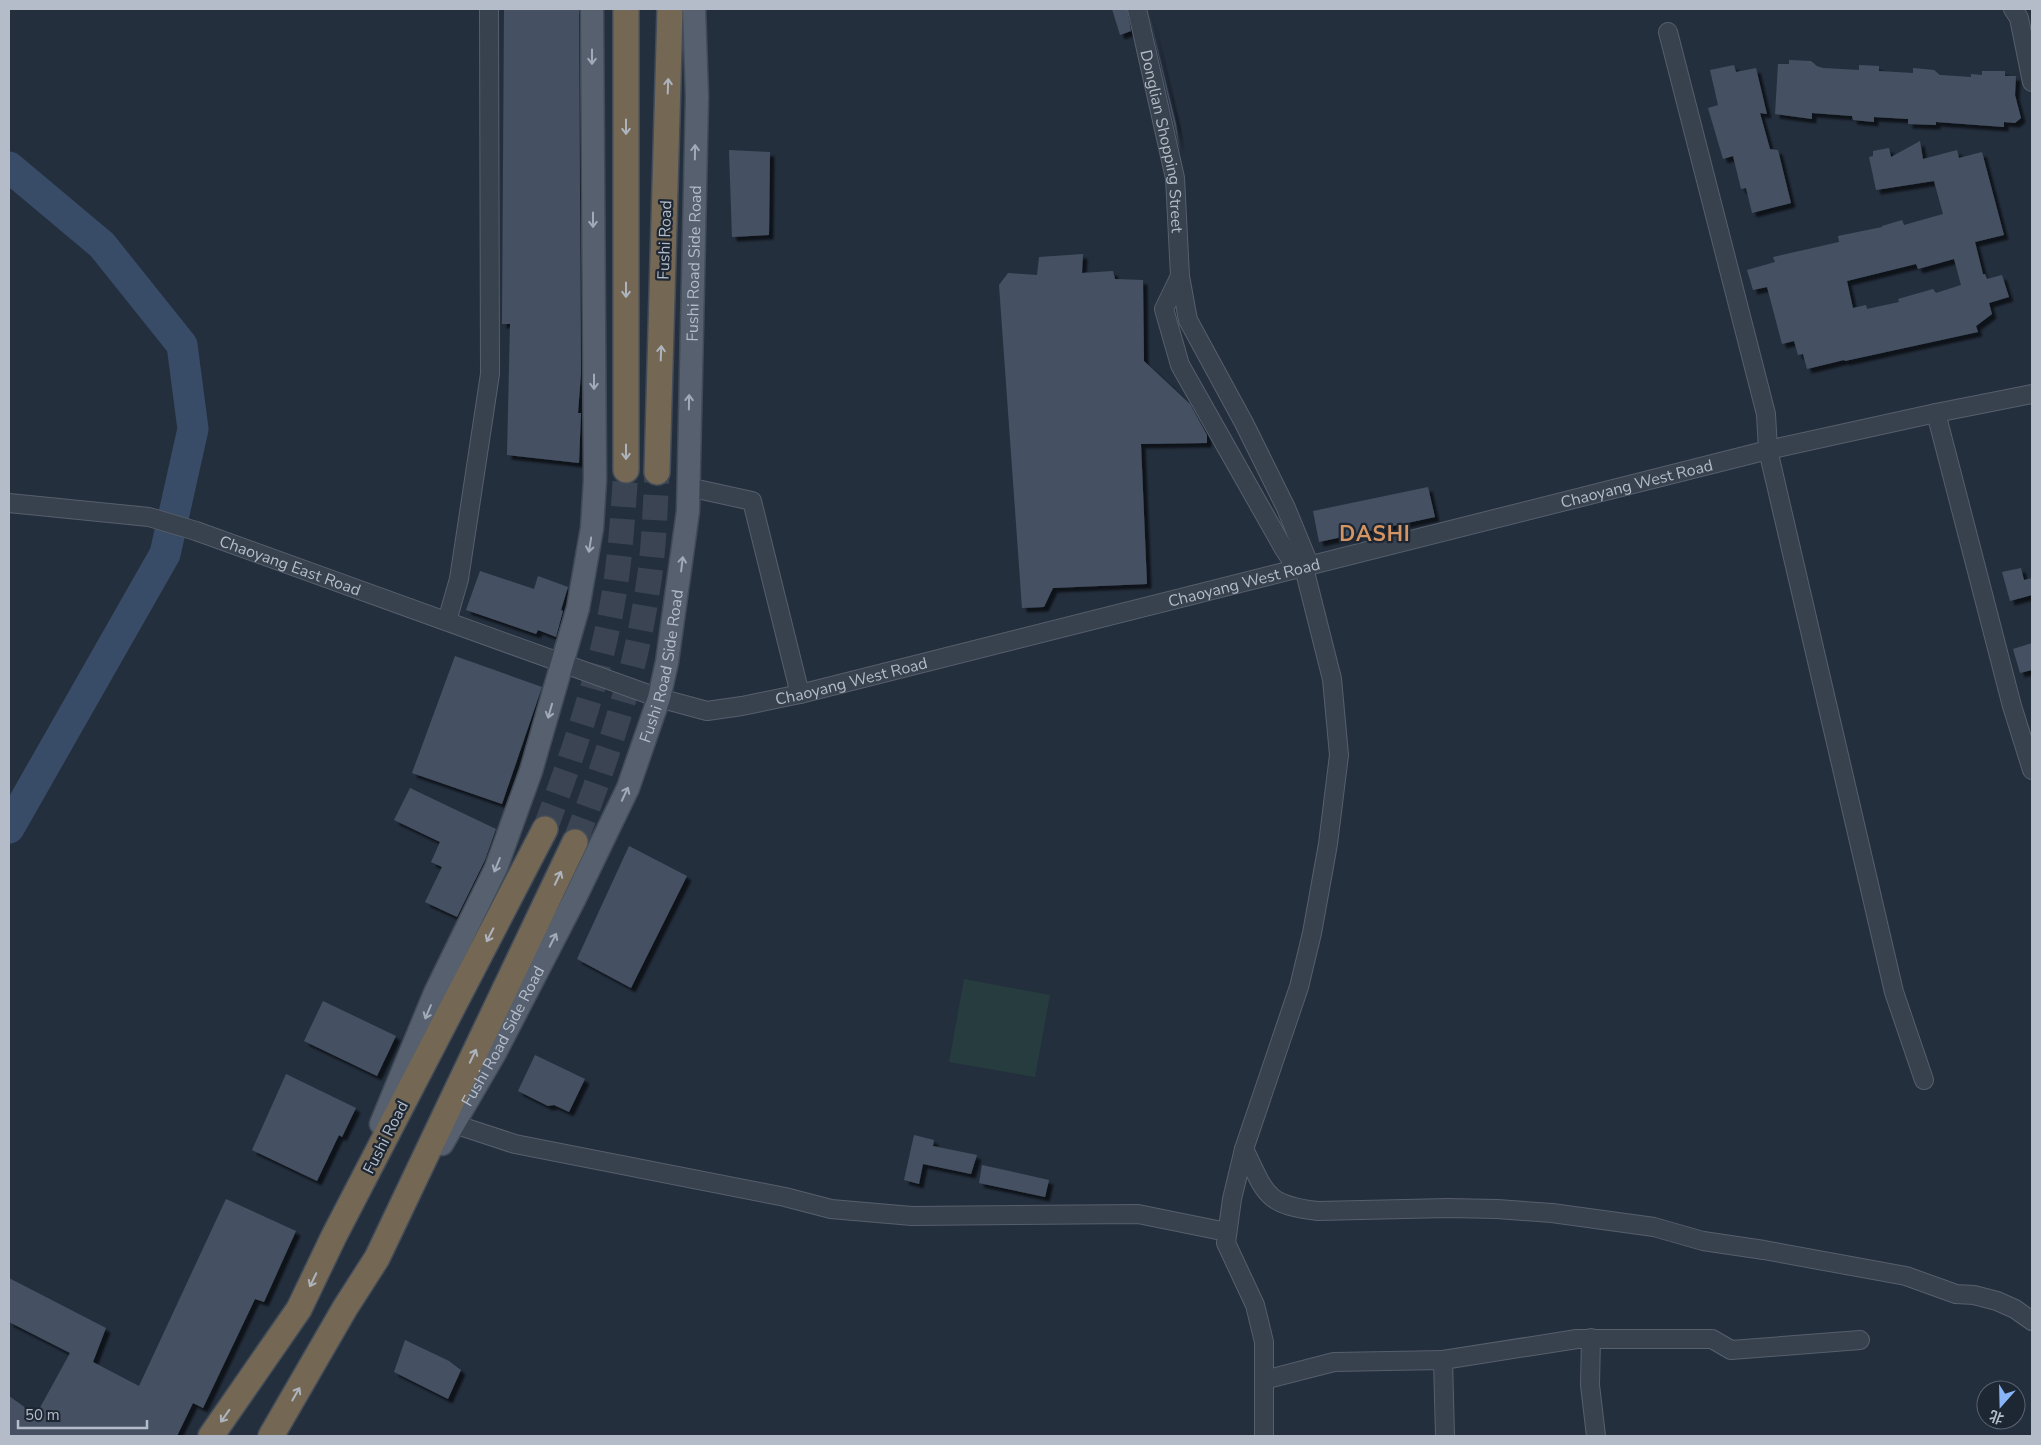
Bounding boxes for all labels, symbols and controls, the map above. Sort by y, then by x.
street label: Donglian Shopping Street [1135,48,1188,234]
one-way arrow [587,49,597,65]
one-way arrow [663,78,673,94]
one-way arrow [621,119,631,135]
one-way arrow [690,144,700,160]
street label: Fushi Road Side Road [682,185,707,342]
street label: Fushi Road [653,200,677,280]
one-way arrow [588,212,598,228]
one-way arrow [621,282,631,298]
one-way arrow [656,345,665,361]
one-way arrow [589,374,599,390]
one-way arrow [684,394,694,410]
one-way arrow [621,444,631,460]
street label: Chaoyang West Road [1558,454,1715,514]
district label: DASHI [1339,520,1411,548]
street label: Chaoyang East Road [216,530,364,602]
one-way arrow [585,536,595,552]
street label: Chaoyang West Road [1166,553,1322,613]
one-way arrow [677,556,687,572]
street label: Fushi Road Side Road [634,588,689,746]
street label: Chaoyang West Road [773,652,930,711]
one-way arrow [544,702,554,718]
one-way arrow [620,787,630,802]
one-way arrow [492,856,501,872]
one-way arrow [553,870,563,885]
one-way arrow [485,927,495,942]
one-way arrow [549,933,559,948]
street label: Fushi Road Side Road [456,962,550,1110]
one-way arrow [422,1004,431,1019]
one-way arrow [469,1049,478,1064]
street label: Fushi Road [358,1097,414,1178]
one-way arrow [308,1272,317,1287]
north arrow [1976,1380,2026,1430]
one-way arrow [292,1388,302,1402]
scale bar [18,1398,146,1430]
text: 50 m [25,1405,60,1425]
text: 北 [1987,1405,2007,1428]
one-way arrow [220,1409,230,1423]

